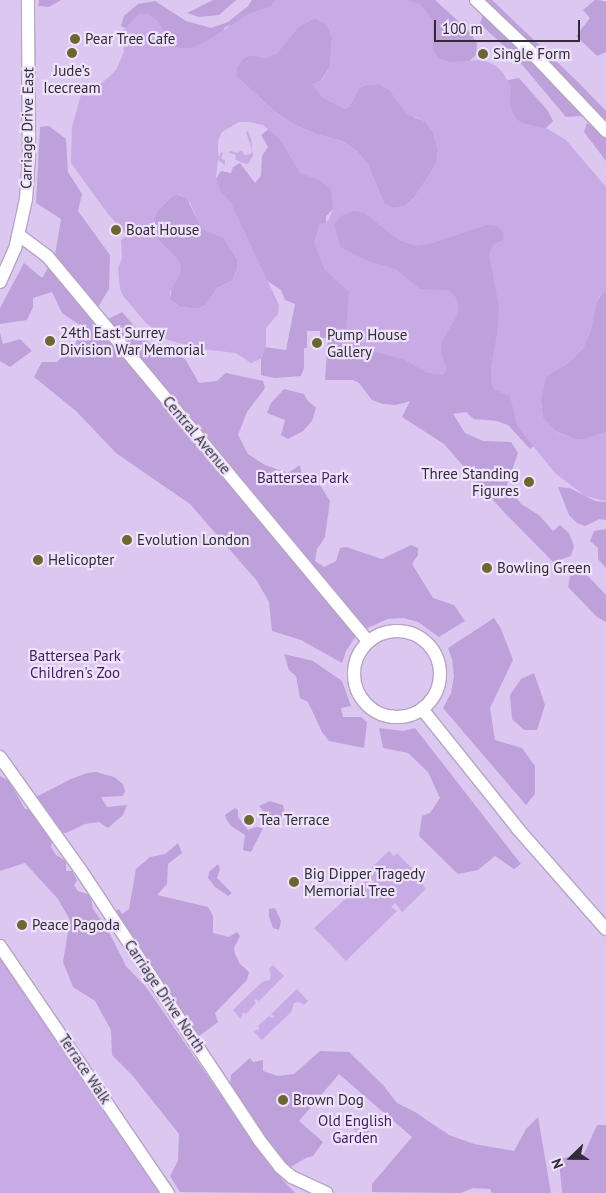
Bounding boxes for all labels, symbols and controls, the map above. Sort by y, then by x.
scale bar [436,10,582,42]
text: 100 m [442,19,483,38]
place label: Pear Tree Cafe [85,30,176,48]
marker: Pear Tree Cafe [69,33,81,45]
place label: Single Form [493,45,570,63]
marker: Jude’s Icecream [66,47,78,59]
marker: Single Form [477,48,489,60]
place label: Jude’s Icecream [43,61,101,96]
street label: Carriage Drive East [17,67,37,189]
place label: Boat House [126,221,199,239]
marker: Boat House [110,224,122,236]
place label: 24th East Surrey Division War Memorial [60,323,205,358]
place label: Pump House Gallery [327,325,407,360]
marker: 24th East Surrey Division War Memorial [44,335,56,347]
marker: Pump House Gallery [311,337,323,349]
street label: Central Avenue [159,392,235,478]
place label: Three Standing Figures [421,464,519,499]
park label: Battersea Park [257,469,349,487]
marker: Three Standing Figures [523,476,535,488]
place label: Evolution London [137,531,249,549]
marker: Evolution London [121,534,133,546]
place label: Helicopter [48,551,114,569]
marker: Helicopter [32,554,44,566]
place label: Bowling Green [497,559,591,577]
marker: Bowling Green [481,562,493,574]
park label: Battersea Park Children's Zoo [29,646,121,681]
place label: Tea Terrace [259,811,330,829]
marker: Tea Terrace [243,814,255,826]
place label: Big Dipper Tragedy Memorial Tree [304,864,426,899]
marker: Big Dipper Tragedy Memorial Tree [288,876,300,888]
place label: Peace Pagoda [32,916,120,934]
marker: Peace Pagoda [16,919,28,931]
street label: Carriage Drive North [121,936,209,1056]
street label: Terrace Walk [55,1031,115,1107]
place label: Brown Dog [293,1091,364,1109]
marker: Brown Dog [277,1094,289,1106]
park label: Old English Garden [318,1111,392,1146]
north arrow [546,1133,596,1183]
text: N [547,1156,567,1171]

